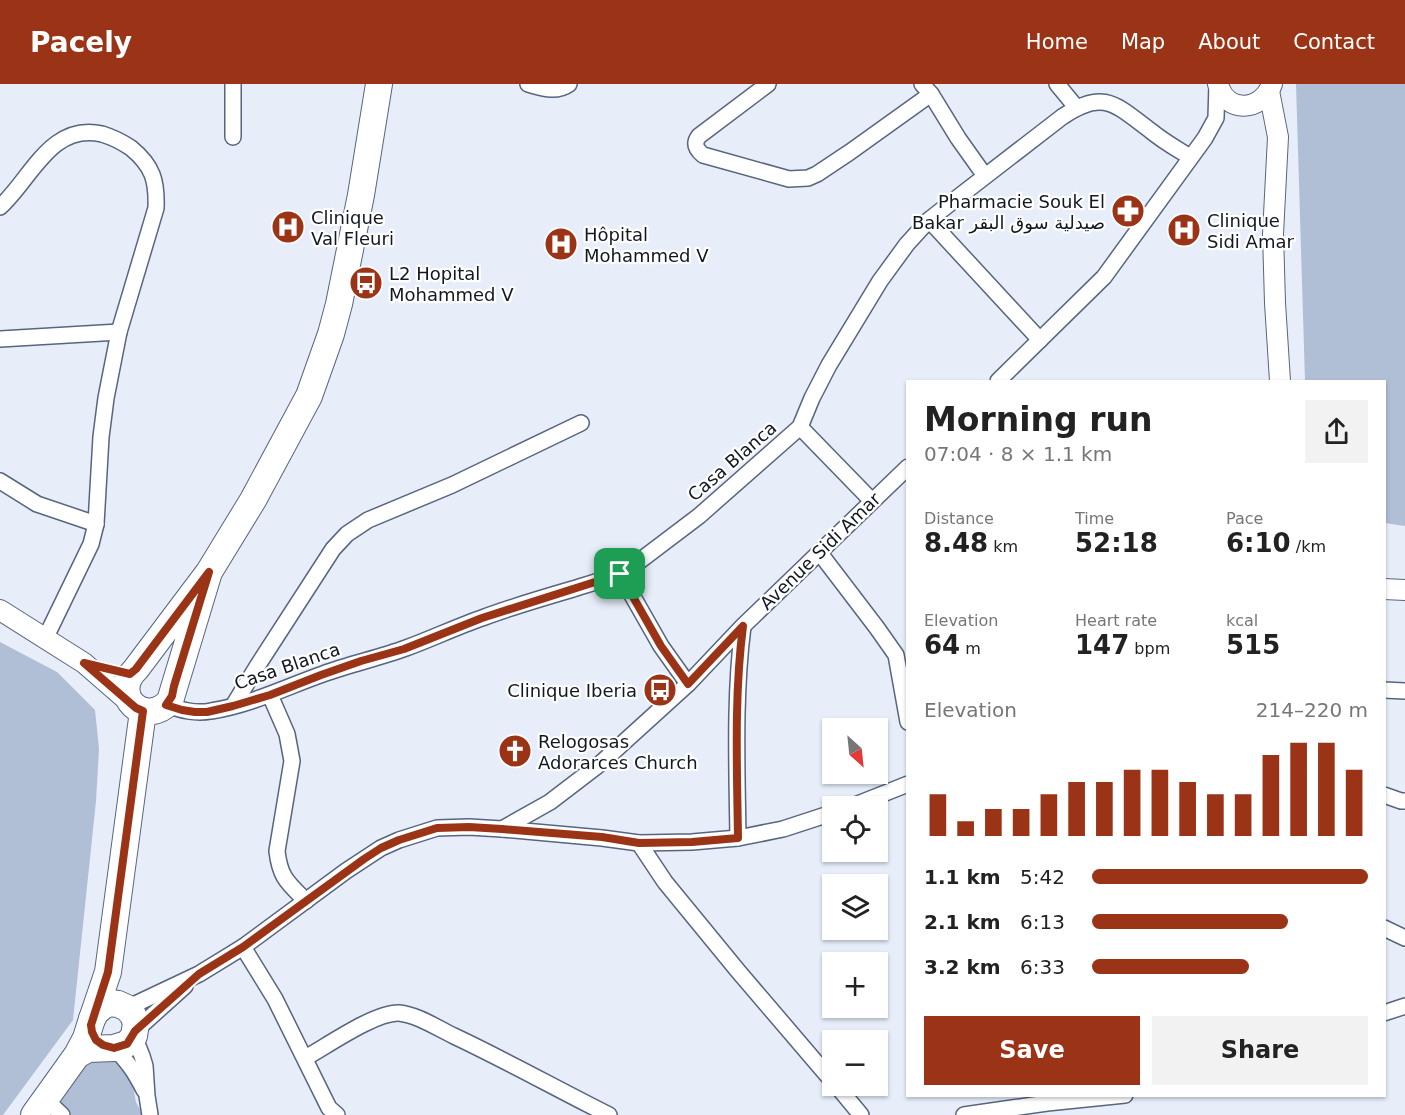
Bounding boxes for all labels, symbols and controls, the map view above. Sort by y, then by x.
text: Pacely [30,26,132,59]
text: Home [1026,30,1088,54]
text: Map [1121,30,1165,54]
text: About [1198,30,1260,54]
text: Contact [1293,30,1375,54]
place label: Pharmacie Souk El Bakar صيدلية سوق البقر [912,191,1105,234]
pharmacy icon: Pharmacie Souk El Bakar صيدلية سوق البقر [1110,193,1146,229]
place label: Clinique Val Fleuri [311,207,394,249]
hospital icon: Clinique Val Fleuri [270,209,306,245]
place label: Clinique Sidi Amar [1207,210,1294,252]
hospital icon: Clinique Sidi Amar [1166,212,1202,248]
place label: Hôpital Mohammed V [584,224,709,266]
hospital icon: Hôpital Mohammed V [543,226,579,262]
place label: L2 Hopital Mohammed V [389,263,514,305]
bus stop icon: L2 Hopital Mohammed V [348,265,384,301]
text: Morning run [924,400,1152,439]
button: share [1305,400,1368,463]
street label: Casa Blanca [683,417,781,505]
text: 07:04 · 8 × 1.1 km [924,442,1112,466]
street label: Avenue Sidi Amar [755,488,885,614]
text: Distance [924,509,994,528]
text: Time [1075,509,1114,528]
text: Pace [1226,509,1263,528]
text: 8.48 [924,528,988,558]
text: 52:18 [1075,528,1158,558]
text: 6:10 [1226,528,1291,558]
text: km [988,537,1018,556]
text: /km [1291,537,1326,556]
pin [594,548,645,599]
icon: arrive [603,557,636,590]
text: Elevation [924,611,998,630]
text: Heart rate [1075,611,1157,630]
text: kcal [1226,611,1258,630]
text: 64 [924,630,960,660]
text: 147 [1075,630,1129,660]
text: 515 [1226,630,1280,660]
street label: Casa Blanca [231,638,343,694]
text: m [960,639,981,658]
text: bpm [1129,639,1170,658]
bus stop icon: Clinique Iberia [642,672,678,708]
place label: Clinique Iberia [507,680,637,701]
text: Elevation [924,698,1017,722]
text: 214–220 m [1256,698,1368,722]
north arrow [822,718,888,784]
map controls [822,718,888,1096]
place label: Relogosas Adorarces Church [538,731,698,773]
church icon: Relogosas Adorarces Church [497,733,533,769]
button: locate [822,796,888,862]
text: 1.1 km [924,865,1001,889]
text: 5:42 [1020,865,1065,889]
button: layers [822,874,888,940]
text: 2.1 km [924,910,1001,934]
text: 6:13 [1020,910,1065,934]
button: + [822,952,888,1018]
text: 3.2 km [924,955,1001,979]
text: 6:33 [1020,955,1065,979]
button: Save [924,1016,1140,1085]
button: Share [1152,1016,1368,1085]
button: − [822,1030,888,1096]

